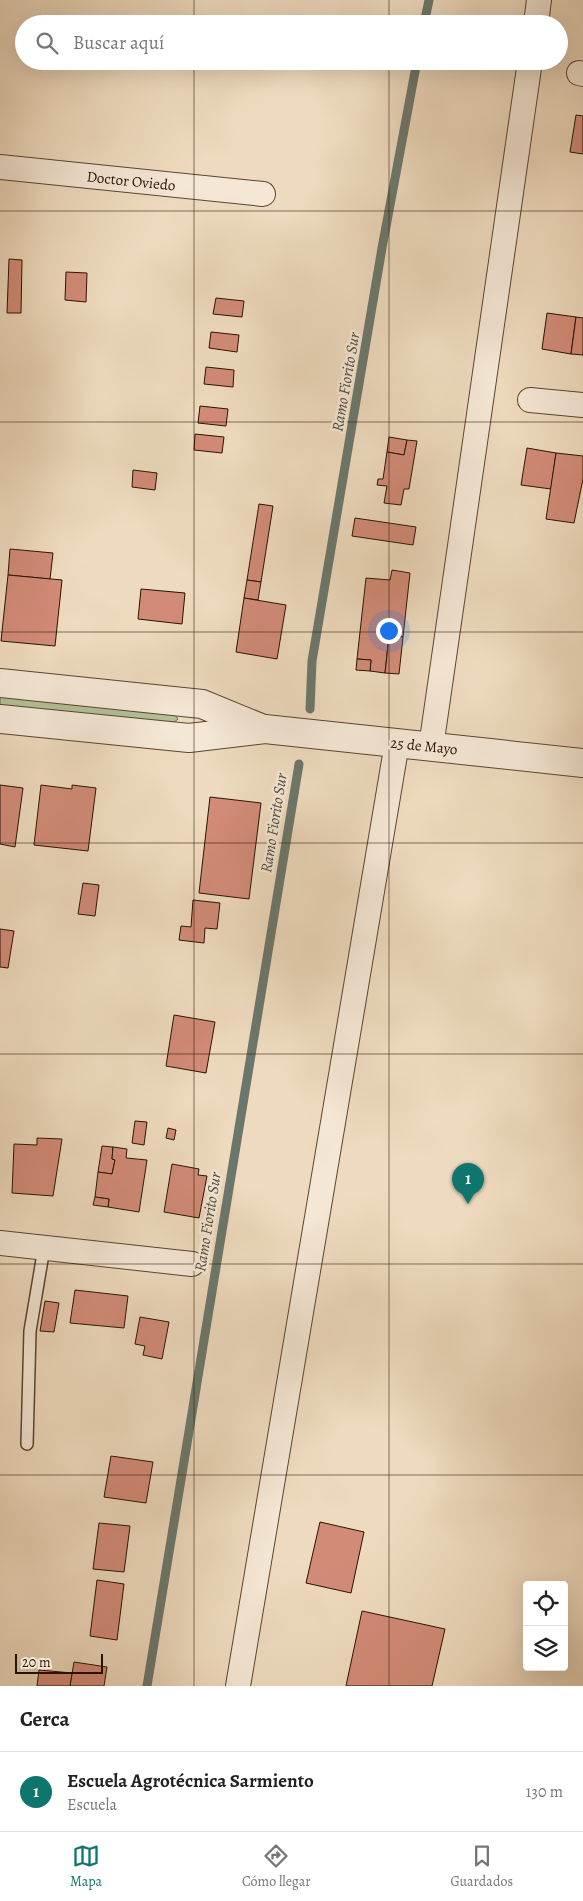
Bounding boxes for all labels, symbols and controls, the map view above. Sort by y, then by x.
search box [15,15,568,70]
icon: search [33,29,61,57]
text: Buscar aquí [73,30,164,56]
street label: Doctor Oviedo [86,166,176,196]
water label: Ramo Fiorito Sur [326,330,366,433]
your location [376,618,402,644]
street label: 25 de Mayo [389,733,459,759]
water label: Ramo Fiorito Sur [255,771,293,874]
pin: 1 [452,1163,484,1204]
water label: Ramo Fiorito Sur [189,1170,227,1273]
map controls [523,1581,568,1671]
button: locate [523,1581,568,1626]
button: layers [523,1626,568,1671]
scale bar [15,1651,102,1674]
text: 20 m [22,1653,51,1672]
text: Cerca [20,1705,70,1733]
text: Escuela Agrotécnica Sarmiento [67,1768,314,1794]
text: 1 [33,1781,39,1803]
text: 130 m [526,1781,563,1803]
text: Escuela [67,1794,117,1816]
tab: Mapa [70,1842,102,1891]
tab: Cómo llegar [242,1842,311,1891]
tab: Guardados [450,1842,513,1891]

